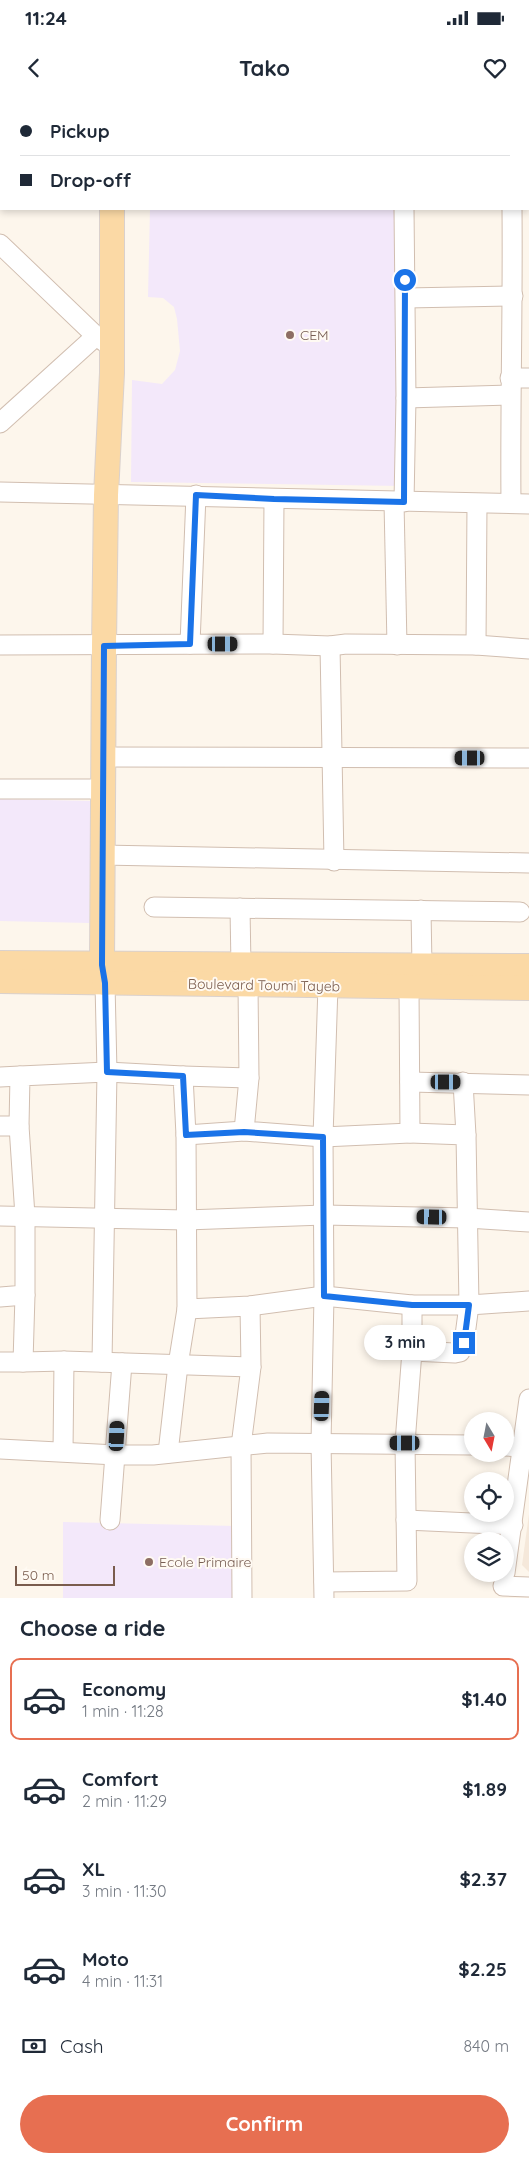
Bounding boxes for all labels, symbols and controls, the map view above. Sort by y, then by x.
text: 11:24 [25,6,67,30]
icon: back [20,54,48,82]
text: Tako [239,54,290,82]
icon: heart [481,54,509,82]
text: Pickup [50,119,110,143]
text: Drop-off [50,168,131,192]
route start [394,269,416,291]
place label: CEM [300,326,329,344]
marker: CEM [284,329,296,341]
car [208,637,238,652]
car [455,751,485,766]
street label: Boulevard Toumi Tayeb [188,975,340,995]
car [431,1075,461,1090]
car [416,1209,447,1225]
callout: 3 min [364,1326,446,1360]
text: 3 min [384,1332,426,1352]
route end [453,1332,475,1354]
car [313,1391,330,1421]
north arrow [464,1412,514,1462]
map controls [464,1412,514,1582]
car [108,1421,125,1451]
car [390,1436,420,1451]
button: locate [464,1472,514,1522]
button: layers [464,1532,514,1582]
place label: Ecole Primaire [159,1553,251,1571]
marker: Ecole Primaire [143,1556,155,1568]
scale bar [15,1563,115,1586]
text: 50 m [22,1566,55,1584]
text: Choose a ride [20,1614,165,1642]
icon: car [22,1677,67,1722]
text: Economy [82,1677,166,1701]
text: $1.40 [461,1687,507,1711]
text: 1 min · 11:28 [82,1701,164,1721]
icon: car [22,1767,67,1812]
text: Comfort [82,1767,159,1791]
text: $1.89 [462,1777,507,1801]
text: 2 min · 11:29 [82,1791,167,1811]
icon: car [22,1857,67,1902]
text: XL [82,1857,105,1881]
text: $2.37 [459,1867,507,1891]
text: 3 min · 11:30 [82,1881,167,1901]
icon: car [22,1947,67,1992]
text: Moto [82,1947,129,1971]
text: $2.25 [458,1957,507,1981]
text: 4 min · 11:31 [82,1971,163,1991]
icon: cash [20,2032,48,2060]
text: Cash [60,2034,104,2058]
text: 840 m [463,2036,509,2056]
button: Confirm [20,2095,509,2153]

